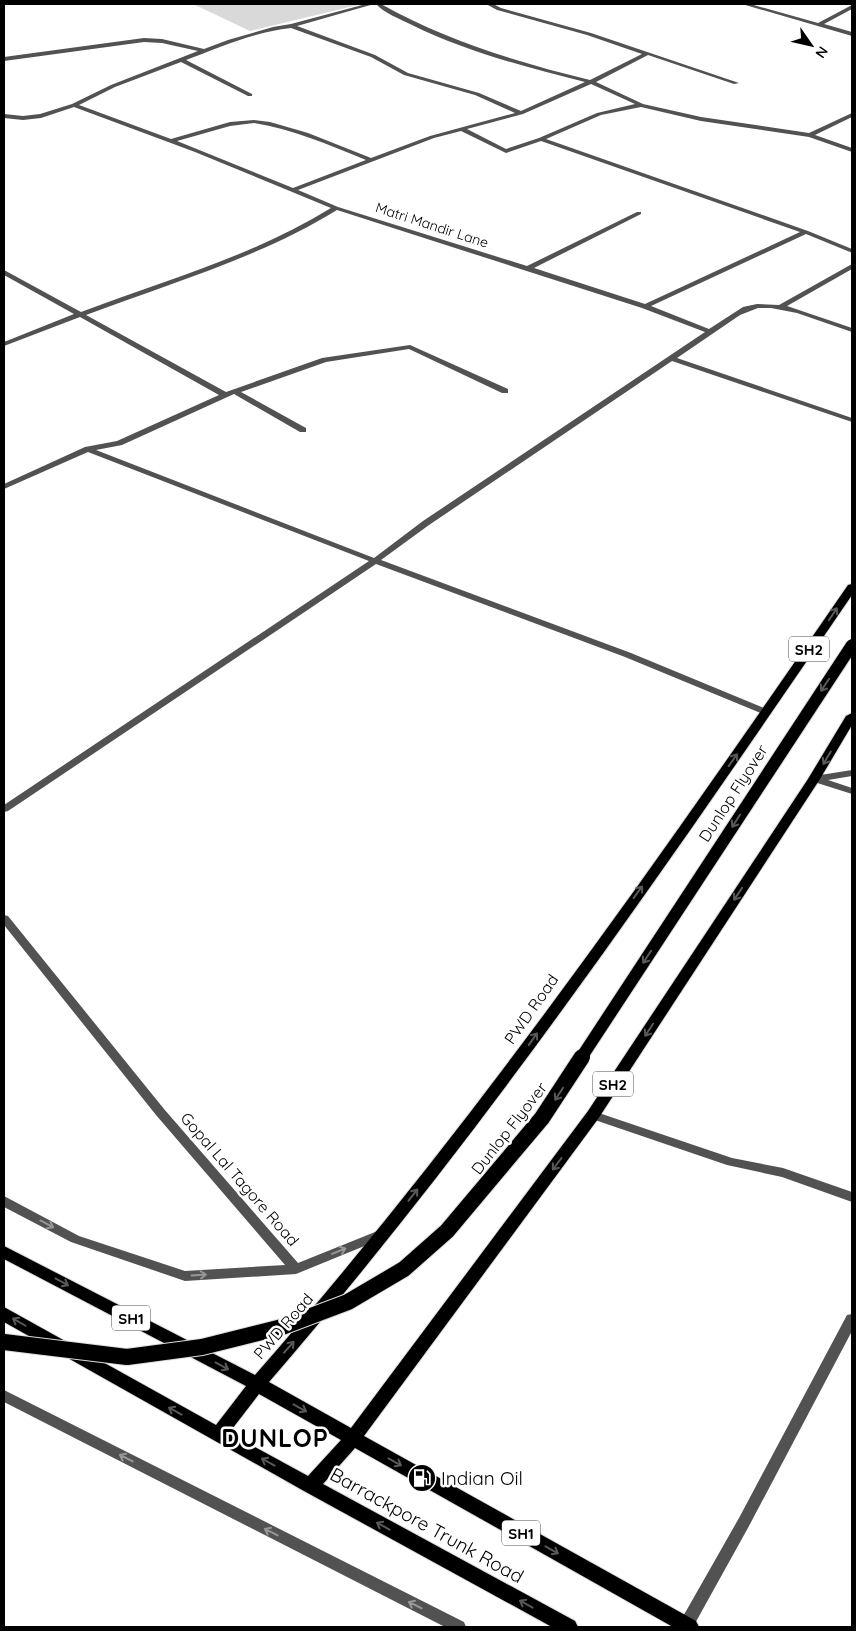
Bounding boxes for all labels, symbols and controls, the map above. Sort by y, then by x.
north arrow [786,20,836,70]
text: N [811,43,832,62]
street label: Matri Mandir Lane [373,198,491,252]
one-way arrow [828,607,838,621]
road number: SH2 [789,636,829,662]
one-way arrow [820,678,830,692]
street label: Dunlop Flyover [694,741,772,845]
one-way arrow [822,751,832,765]
one-way arrow [728,753,738,767]
one-way arrow [731,814,741,828]
one-way arrow [633,885,643,899]
one-way arrow [733,887,743,901]
one-way arrow [642,950,652,964]
street label: PWD Road [500,970,562,1048]
one-way arrow [643,1022,653,1036]
one-way arrow [528,1032,538,1046]
road number: SH2 [593,1072,633,1096]
street label: Dunlop Flyover [467,1078,551,1178]
one-way arrow [553,1086,563,1100]
street label: Gopal Lal Tagore Road [177,1108,303,1250]
one-way arrow [552,1157,562,1171]
one-way arrow [408,1189,419,1202]
one-way arrow [39,1220,54,1229]
one-way arrow [332,1246,347,1255]
one-way arrow [191,1271,207,1280]
one-way arrow [55,1277,70,1287]
street label: PWD Road [249,1289,317,1363]
road number: SH1 [112,1306,150,1330]
one-way arrow [12,1317,26,1327]
one-way arrow [284,1341,295,1354]
one-way arrow [214,1362,229,1371]
one-way arrow [292,1403,307,1413]
one-way arrow [168,1406,183,1416]
district label: DUNLOP [221,1422,329,1453]
one-way arrow [118,1453,133,1463]
one-way arrow [261,1457,275,1467]
one-way arrow [388,1457,402,1467]
street label: Barrackpore Trunk Road [326,1462,528,1588]
fuel station icon: Indian Oil [407,1463,437,1493]
place label: Indian Oil [441,1466,523,1490]
road number: SH1 [502,1520,540,1546]
one-way arrow [376,1521,391,1531]
one-way arrow [263,1527,278,1537]
one-way arrow [544,1546,559,1555]
one-way arrow [519,1599,534,1608]
one-way arrow [408,1600,423,1610]

